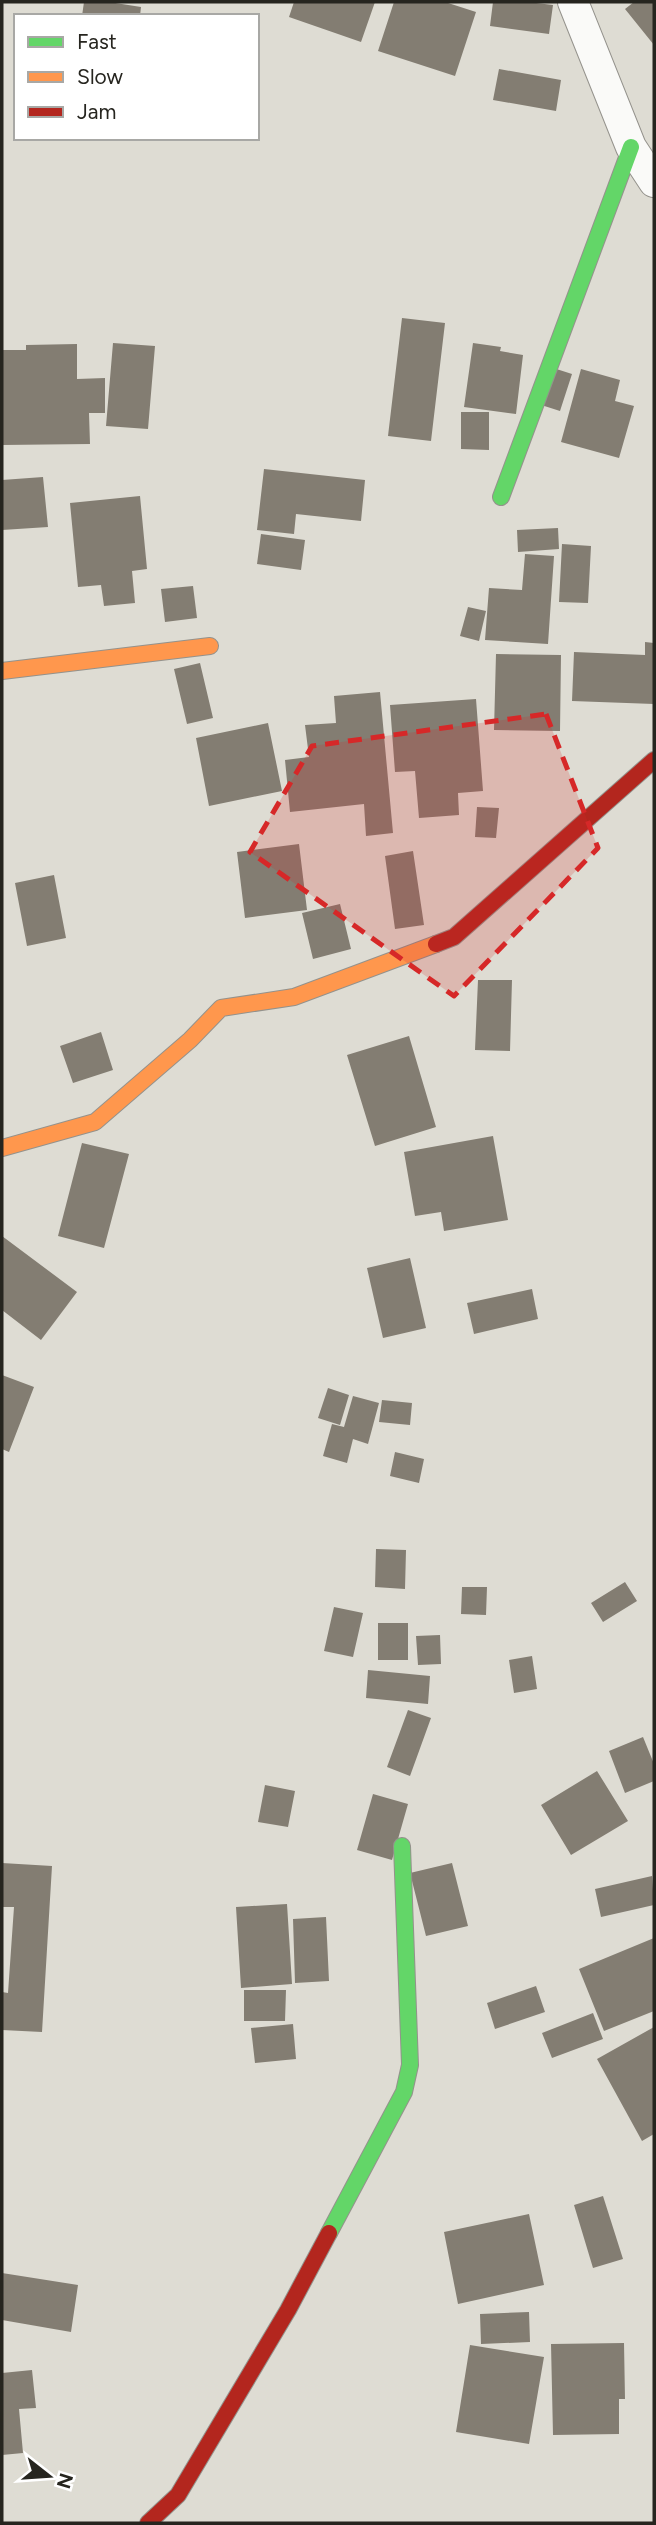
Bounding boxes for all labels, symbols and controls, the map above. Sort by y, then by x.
legend [14,14,259,140]
text: Fast [77,29,117,54]
text: Slow [77,64,123,89]
text: Jam [77,99,116,124]
north arrow [14,2441,84,2511]
text: N [52,2470,78,2491]

